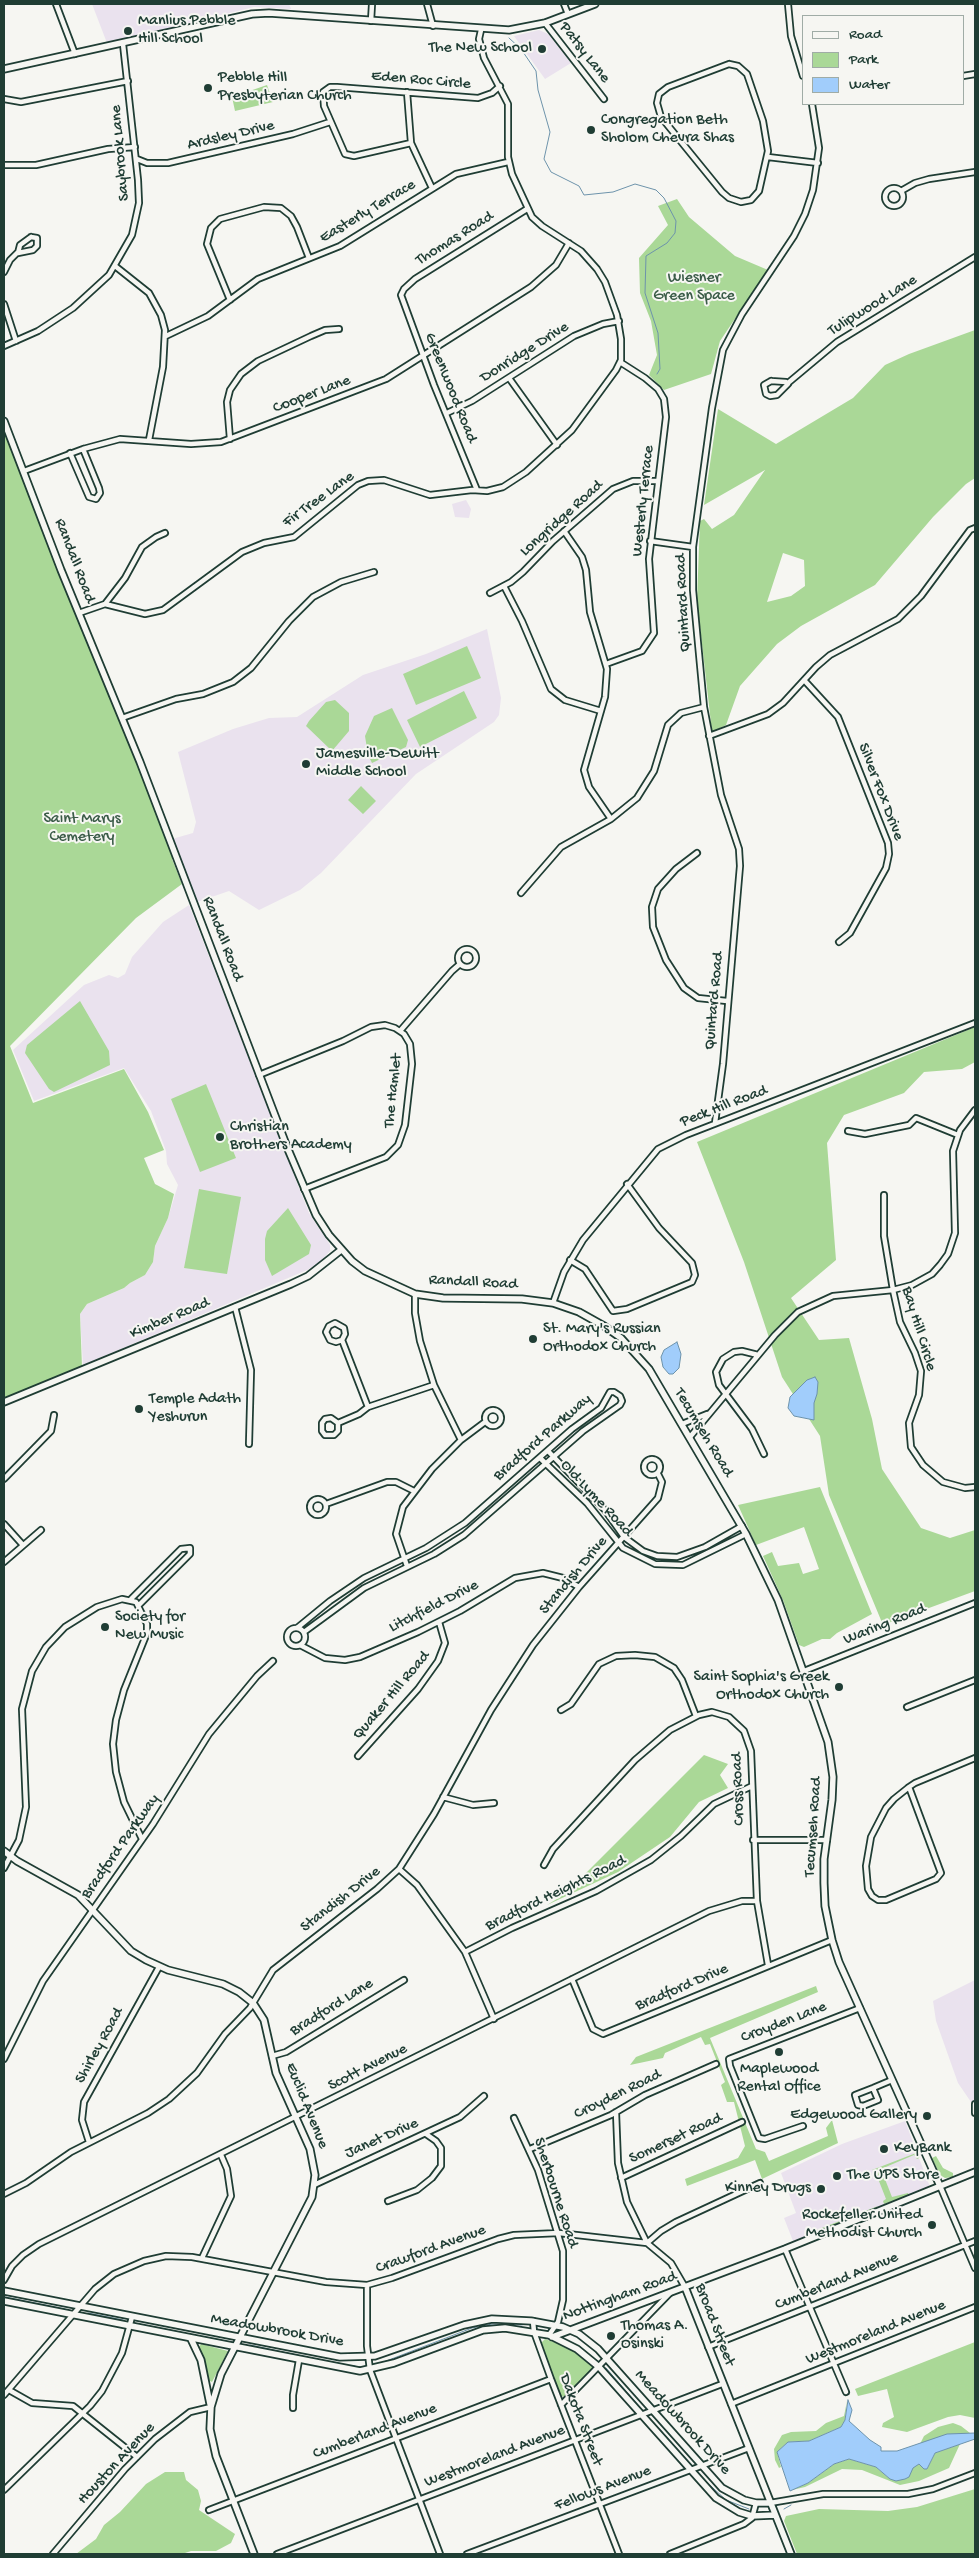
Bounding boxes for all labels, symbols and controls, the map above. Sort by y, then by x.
place label: Manlius Pebble Hill School [138,12,236,50]
legend [802,15,964,105]
street label: Patsy Lane [554,19,614,87]
marker: Manlius Pebble Hill School [122,25,134,37]
text: Road [849,26,882,44]
place label: The New School [429,39,532,59]
marker: The New School [536,43,548,55]
text: Park [849,51,878,69]
street label: Eden Roc Circle [370,67,472,95]
place label: Pebble Hill Presbyterian Church [218,69,352,107]
text: Water [849,76,889,94]
marker: Pebble Hill Presbyterian Church [202,82,214,94]
street label: Saybrook Lane [107,104,135,202]
place label: Congregation Beth Sholom Chevra Shas [601,111,734,149]
street label: Ardsley Drive [186,117,276,155]
marker: Congregation Beth Sholom Chevra Shas [585,124,597,136]
street label: Easterly Terrace [316,176,420,248]
street label: Thomas Road [413,208,497,270]
park label: Wiesner Green Space [653,269,735,307]
street label: Tulipwood Lane [825,271,921,341]
street label: Donridge Drive [477,318,573,388]
street label: Greenwood Road [419,330,481,446]
street label: Cooper Lane [271,371,353,419]
street label: Westerly Terrace [629,444,659,558]
street label: Fir Tree Lane [279,468,359,532]
street label: Longridge Road [516,477,608,561]
street label: Randall Road [49,516,99,606]
street label: Quintard Road [672,553,696,653]
street label: Silver Fox Drive [853,741,907,843]
place label: Jamesville-DeWitt Middle School [316,745,439,783]
marker: Jamesville-DeWitt Middle School [300,758,312,770]
park label: Saint Marys Cemetery [43,810,121,848]
street label: Randall Road [197,894,247,984]
street label: Quintard Road [701,951,729,1051]
street label: The Hamlet [381,1053,407,1129]
street label: Peck Hill Road [678,1082,770,1132]
place label: Christian Brothers Academy [230,1118,352,1156]
marker: Christian Brothers Academy [214,1131,226,1143]
street label: Randall Road [428,1271,518,1295]
street label: Bay Hill Circle [896,1285,940,1373]
street label: Kimber Road [127,1294,213,1344]
place label: St. Mary's Russian Orthodox Church [543,1320,661,1358]
marker: St. Mary's Russian Orthodox Church [527,1333,539,1345]
street label: Tecumseh Road [669,1385,737,1481]
place label: Temple Adath Yeshurun [149,1390,241,1428]
street label: Bradford Parkway [490,1390,596,1486]
marker: Temple Adath Yeshurun [133,1403,145,1415]
street label: Old Lyme Road [555,1456,637,1542]
street label: Standish Drive [536,1533,612,1619]
street label: Litchfield Drive [386,1576,482,1638]
street label: Waring Road [841,1600,929,1650]
place label: Society for New Music [115,1608,185,1646]
marker: Society for New Music [99,1621,111,1633]
street label: Quaker Hill Road [349,1648,435,1744]
place label: Saint Sophia's Greek Orthodox Church [694,1668,829,1706]
marker: Saint Sophia's Greek Orthodox Church [833,1681,845,1693]
street label: Cross Road [728,1752,750,1826]
street label: Tecumseh Road [801,1776,827,1878]
street label: Bradford Parkway [78,1791,164,1903]
street label: Bradford Heights Road [483,1852,629,1936]
street label: Standish Drive [297,1863,385,1937]
street label: Bradford Drive [633,1960,731,2016]
street label: Bradford Lane [287,1975,377,2041]
street label: Croyden Lane [738,1998,830,2048]
street label: Shirley Road [71,2005,129,2087]
street label: Scott Avenue [325,2040,411,2096]
marker: Maplewood Rental Office [773,2046,785,2058]
street label: Euclid Avenue [280,2060,332,2152]
place label: Maplewood Rental Office [737,2060,821,2098]
street label: Croyden Road [571,2066,665,2124]
place label: Edgewood Gallery [790,2106,917,2126]
street label: Somerset Road [626,2109,726,2169]
marker: Edgewood Gallery [921,2110,933,2122]
street label: Janet Drive [342,2114,422,2164]
street label: Sherbourne Road [528,2136,582,2250]
place label: KeyBank [894,2139,951,2159]
marker: KeyBank [878,2143,890,2155]
place label: The UPS Store [847,2166,939,2186]
marker: The UPS Store [831,2170,843,2182]
place label: Kinney Drugs [725,2179,811,2199]
marker: Kinney Drugs [815,2183,827,2195]
place label: Rockefeller United Methodist Church [802,2206,922,2244]
marker: Rockefeller United Methodist Church [926,2219,938,2231]
street label: Crawford Avenue [373,2221,489,2279]
street label: Cumberland Avenue [773,2249,901,2315]
street label: Nottingham Road [561,2268,679,2326]
street label: Broad Street [689,2281,739,2369]
street label: Westmoreland Avenue [803,2296,949,2370]
street label: Meadowbrook Drive [209,2310,345,2352]
place label: Thomas A. Osinski [621,2317,688,2355]
marker: Thomas A. Osinski [605,2330,617,2342]
street label: Meadowbrook Drive [630,2366,734,2480]
street label: Dakota Street [554,2371,606,2469]
street label: Cumberland Avenue [310,2400,440,2464]
street label: Houston Avenue [74,2419,160,2509]
street label: Westmoreland Avenue [422,2421,568,2493]
street label: Fellows Avenue [552,2462,654,2516]

